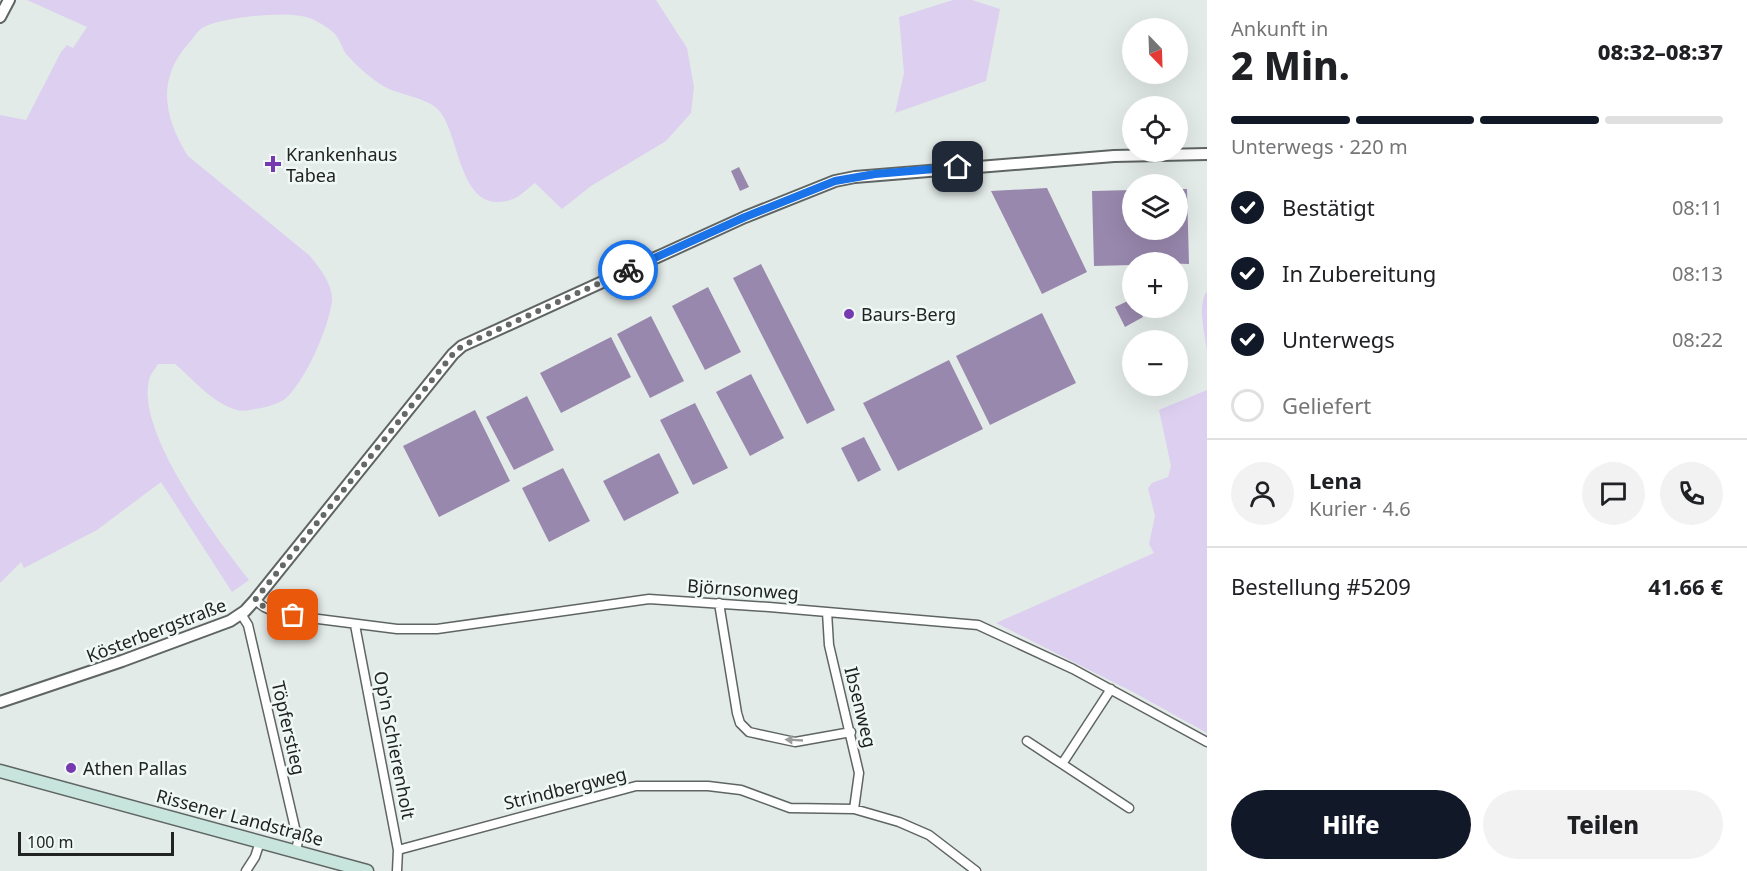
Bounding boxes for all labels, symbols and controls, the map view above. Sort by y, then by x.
text: Ankunft in [1231,15,1328,42]
north arrow [1122,18,1188,84]
map controls [1122,18,1188,396]
text: 08:32–08:37 [1598,36,1723,66]
text: 2 Min. [1231,38,1350,91]
button: locate [1122,96,1188,162]
text: Unterwegs · 220 m [1231,133,1408,160]
pin [932,141,983,192]
place label: Krankenhaus Tabea [286,142,397,187]
icon: home [941,150,974,183]
marker: Krankenhaus Tabea [264,155,282,173]
button: layers [1122,174,1188,240]
icon: check [1231,191,1264,224]
text: Bestätigt [1282,192,1375,222]
text: 08:11 [1672,194,1723,221]
courier [598,240,658,300]
button: + [1122,252,1188,318]
icon: bike [612,254,645,287]
icon: check [1231,257,1264,290]
text: In Zubereitung [1282,258,1436,288]
text: 08:13 [1672,260,1723,287]
place label: Baurs-Berg [861,302,956,326]
marker: Baurs-Berg [842,307,856,321]
icon: check [1231,323,1264,356]
text: Unterwegs [1282,324,1395,354]
text: 08:22 [1672,326,1723,353]
button: − [1122,330,1188,396]
text: Geliefert [1282,390,1371,420]
button: person [1231,462,1294,525]
button: chat [1582,462,1645,525]
button: phone [1660,462,1723,525]
text: Lena [1309,465,1362,495]
text: Kurier · 4.6 [1309,495,1411,522]
text: Bestellung #5209 [1231,571,1411,601]
text: 41.66 € [1648,571,1723,601]
street label: Björnsonweg [686,573,800,605]
pin [267,589,318,640]
street label: Kösterbergstraße [83,592,229,668]
icon: bag [276,598,309,631]
street label: Ibsenweg [839,664,883,750]
street label: Op'n Schierenholt [369,669,421,822]
street label: Töpferstieg [267,679,311,777]
one-way arrow [784,735,803,744]
place label: Athen Pallas [83,756,187,780]
marker: Athen Pallas [64,761,78,775]
street label: Strindbergweg [501,761,629,815]
street label: Rissener Landstraße [154,783,326,851]
button: Hilfe [1231,790,1471,859]
button: Teilen [1483,790,1723,859]
scale bar [18,829,174,856]
text: 100 m [27,831,74,853]

